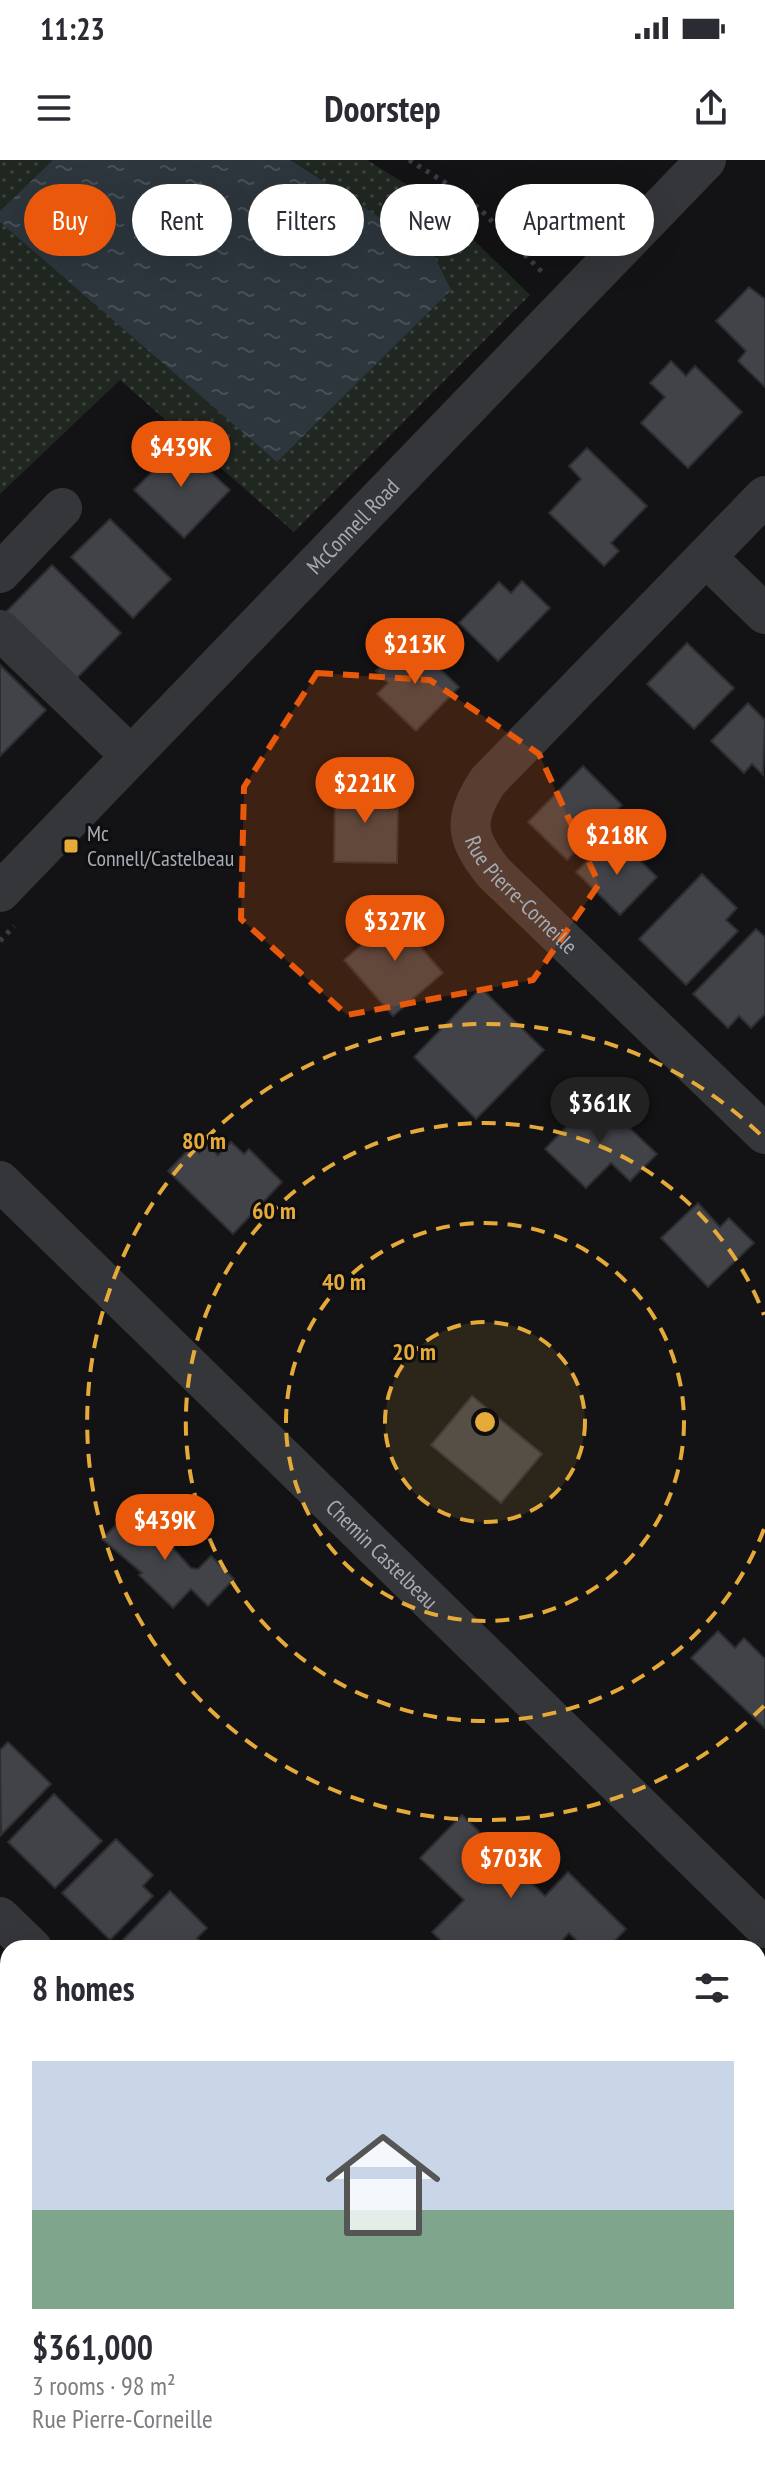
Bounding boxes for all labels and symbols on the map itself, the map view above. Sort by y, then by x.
pin: $439K [125,421,237,489]
street label: McConnell Road [300,473,405,580]
pin: $213K [359,618,471,686]
pin: $221K [309,757,421,825]
pin: $218K [561,809,673,877]
place label: Mc Connell/Castelbeau [87,819,234,872]
street label: Rue Pierre-Corneille [459,832,583,960]
marker: Mc Connell/Castelbeau [62,837,80,855]
pin: $327K [339,895,451,963]
pin: $361K [544,1077,656,1145]
text: 80 m [182,1125,226,1156]
text: 60 m [252,1195,296,1226]
text: 40 m [322,1266,366,1297]
text: 20 m [392,1336,436,1367]
centre of rings [471,1408,499,1436]
street label: Chemin Castelbeau [320,1493,444,1615]
pin: $439K [109,1494,221,1562]
pin: $703K [455,1832,567,1900]

